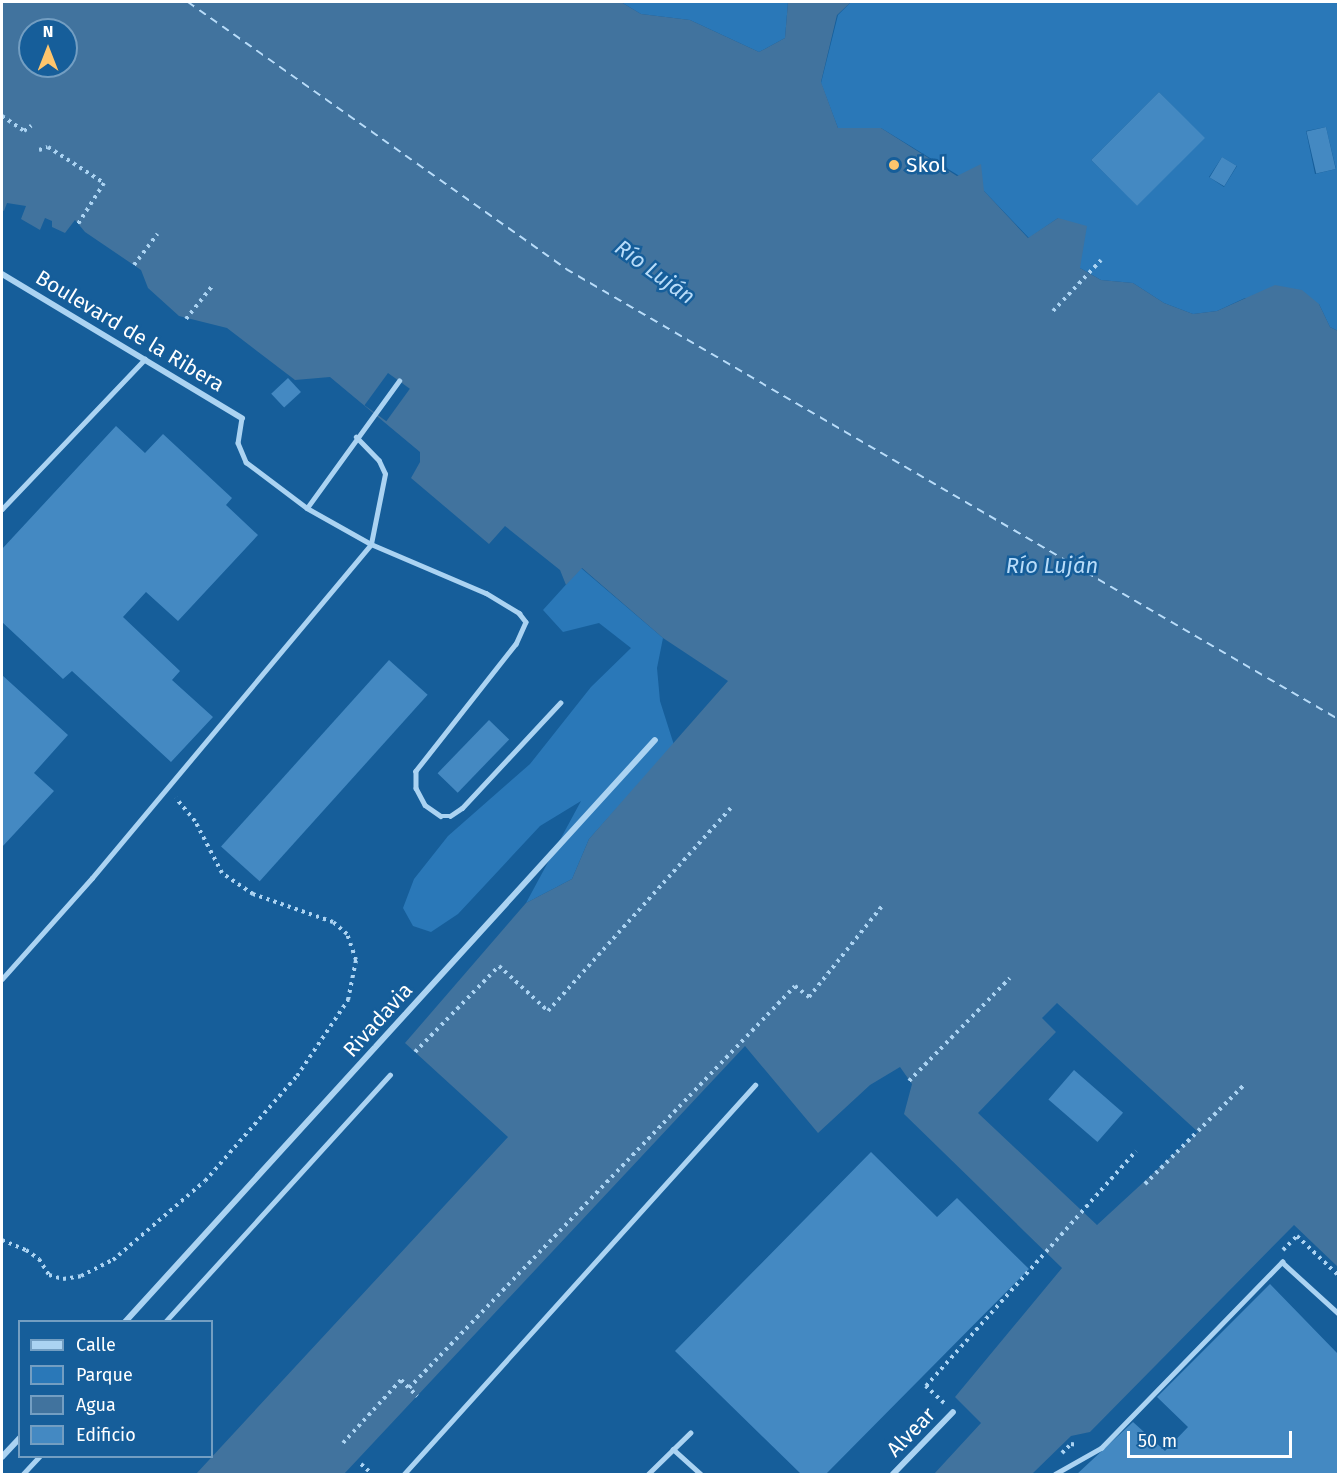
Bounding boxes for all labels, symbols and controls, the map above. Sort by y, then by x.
north arrow [18,18,78,78]
text: N [43,22,53,41]
place label: Skol [906,152,946,178]
marker: Skol [887,158,901,172]
water label: Río Luján [610,234,700,310]
street label: Boulevard de la Ribera [31,265,229,397]
water label: Río Luján [1006,553,1098,579]
street label: Rivadavia [338,978,418,1062]
legend [18,1320,213,1458]
text: Calle [76,1334,116,1356]
text: Parque [76,1364,133,1386]
text: Agua [76,1394,116,1416]
street label: Alvear [881,1402,941,1462]
scale bar [1130,1419,1295,1457]
text: Edificio [76,1424,136,1446]
text: 50 m [1138,1430,1177,1452]

